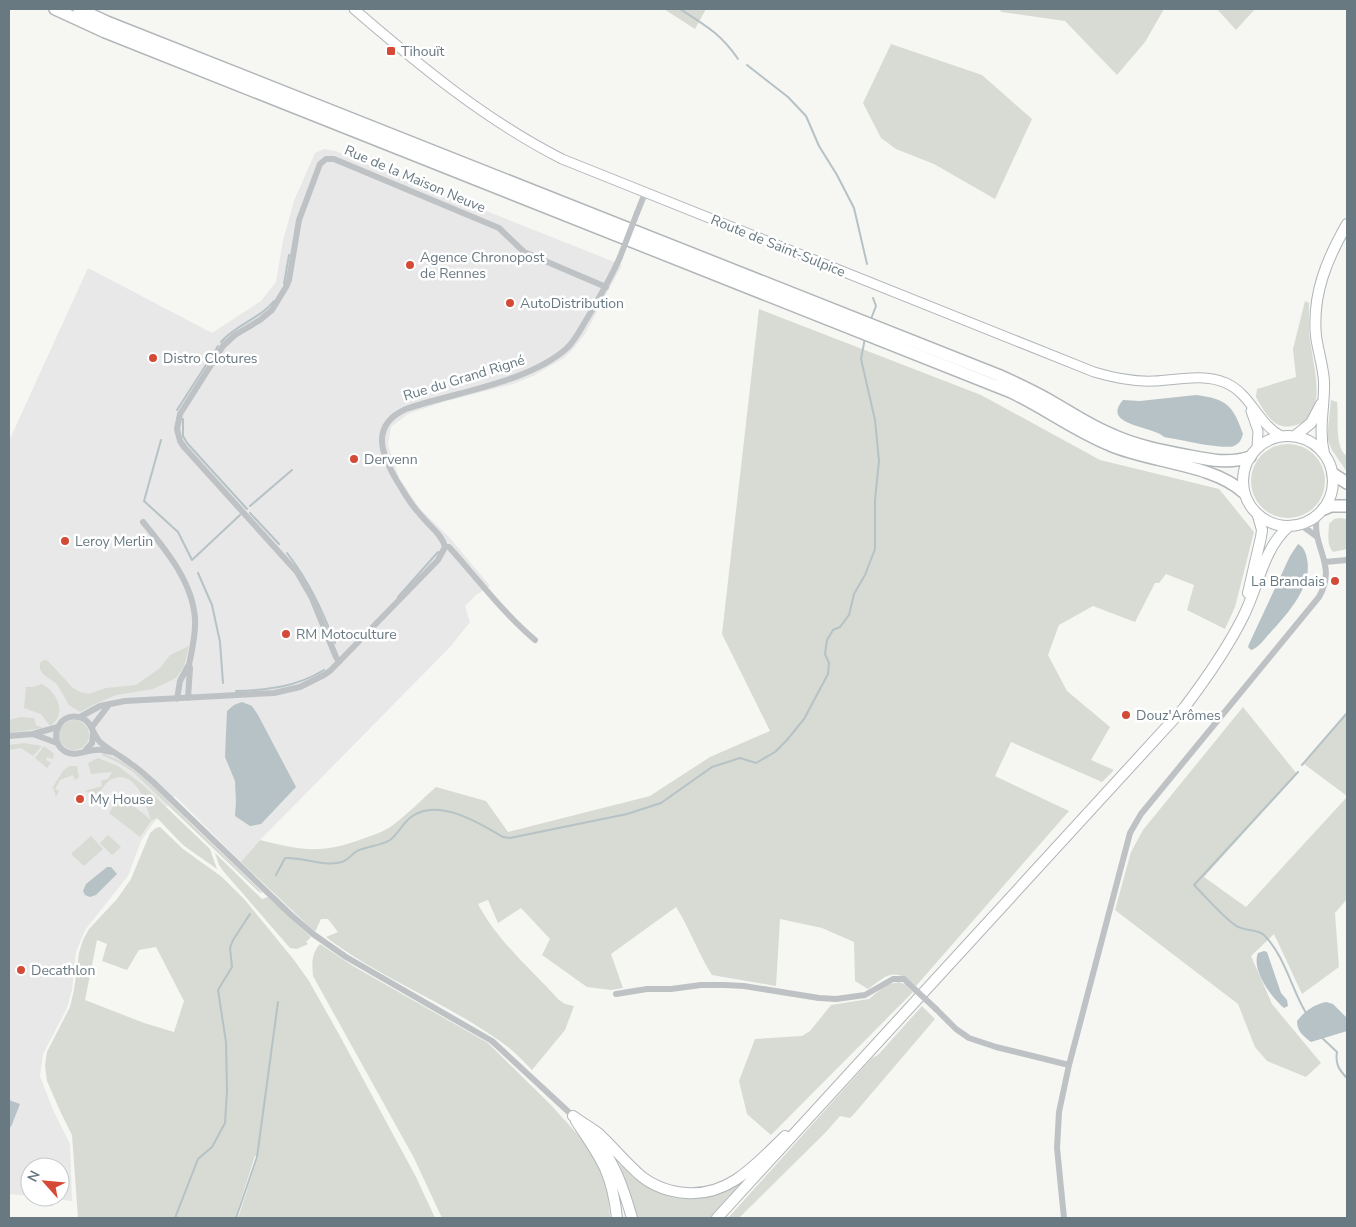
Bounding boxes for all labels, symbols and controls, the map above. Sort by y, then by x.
place label: Tihouït [401,42,445,61]
marker: Tihouït [385,45,397,57]
street label: Rue de la Maison Neuve [342,141,488,217]
street label: Route de Saint-Sulpice [708,210,848,282]
place label: Agence Chronopost de Rennes [420,248,545,283]
marker: Agence Chronopost de Rennes [404,259,416,271]
place label: AutoDistribution [520,294,624,313]
marker: AutoDistribution [504,297,516,309]
place label: Distro Clotures [163,349,258,368]
street label: Rue du Grand Rigné [401,350,527,406]
marker: Distro Clotures [147,352,159,364]
place label: Dervenn [364,450,418,469]
marker: Dervenn [348,453,360,465]
place label: Leroy Merlin [75,532,153,551]
marker: Leroy Merlin [59,535,71,547]
place label: La Brandais [1251,572,1325,591]
marker: La Brandais [1329,575,1341,587]
place label: RM Motoculture [296,625,397,644]
marker: RM Motoculture [280,628,292,640]
place label: Douz'Arômes [1136,706,1221,725]
marker: Douz'Arômes [1120,709,1132,721]
place label: My House [90,790,153,809]
marker: My House [74,793,86,805]
place label: Decathlon [31,961,95,980]
marker: Decathlon [15,964,27,976]
north arrow [20,1157,70,1207]
text: N [23,1167,45,1185]

